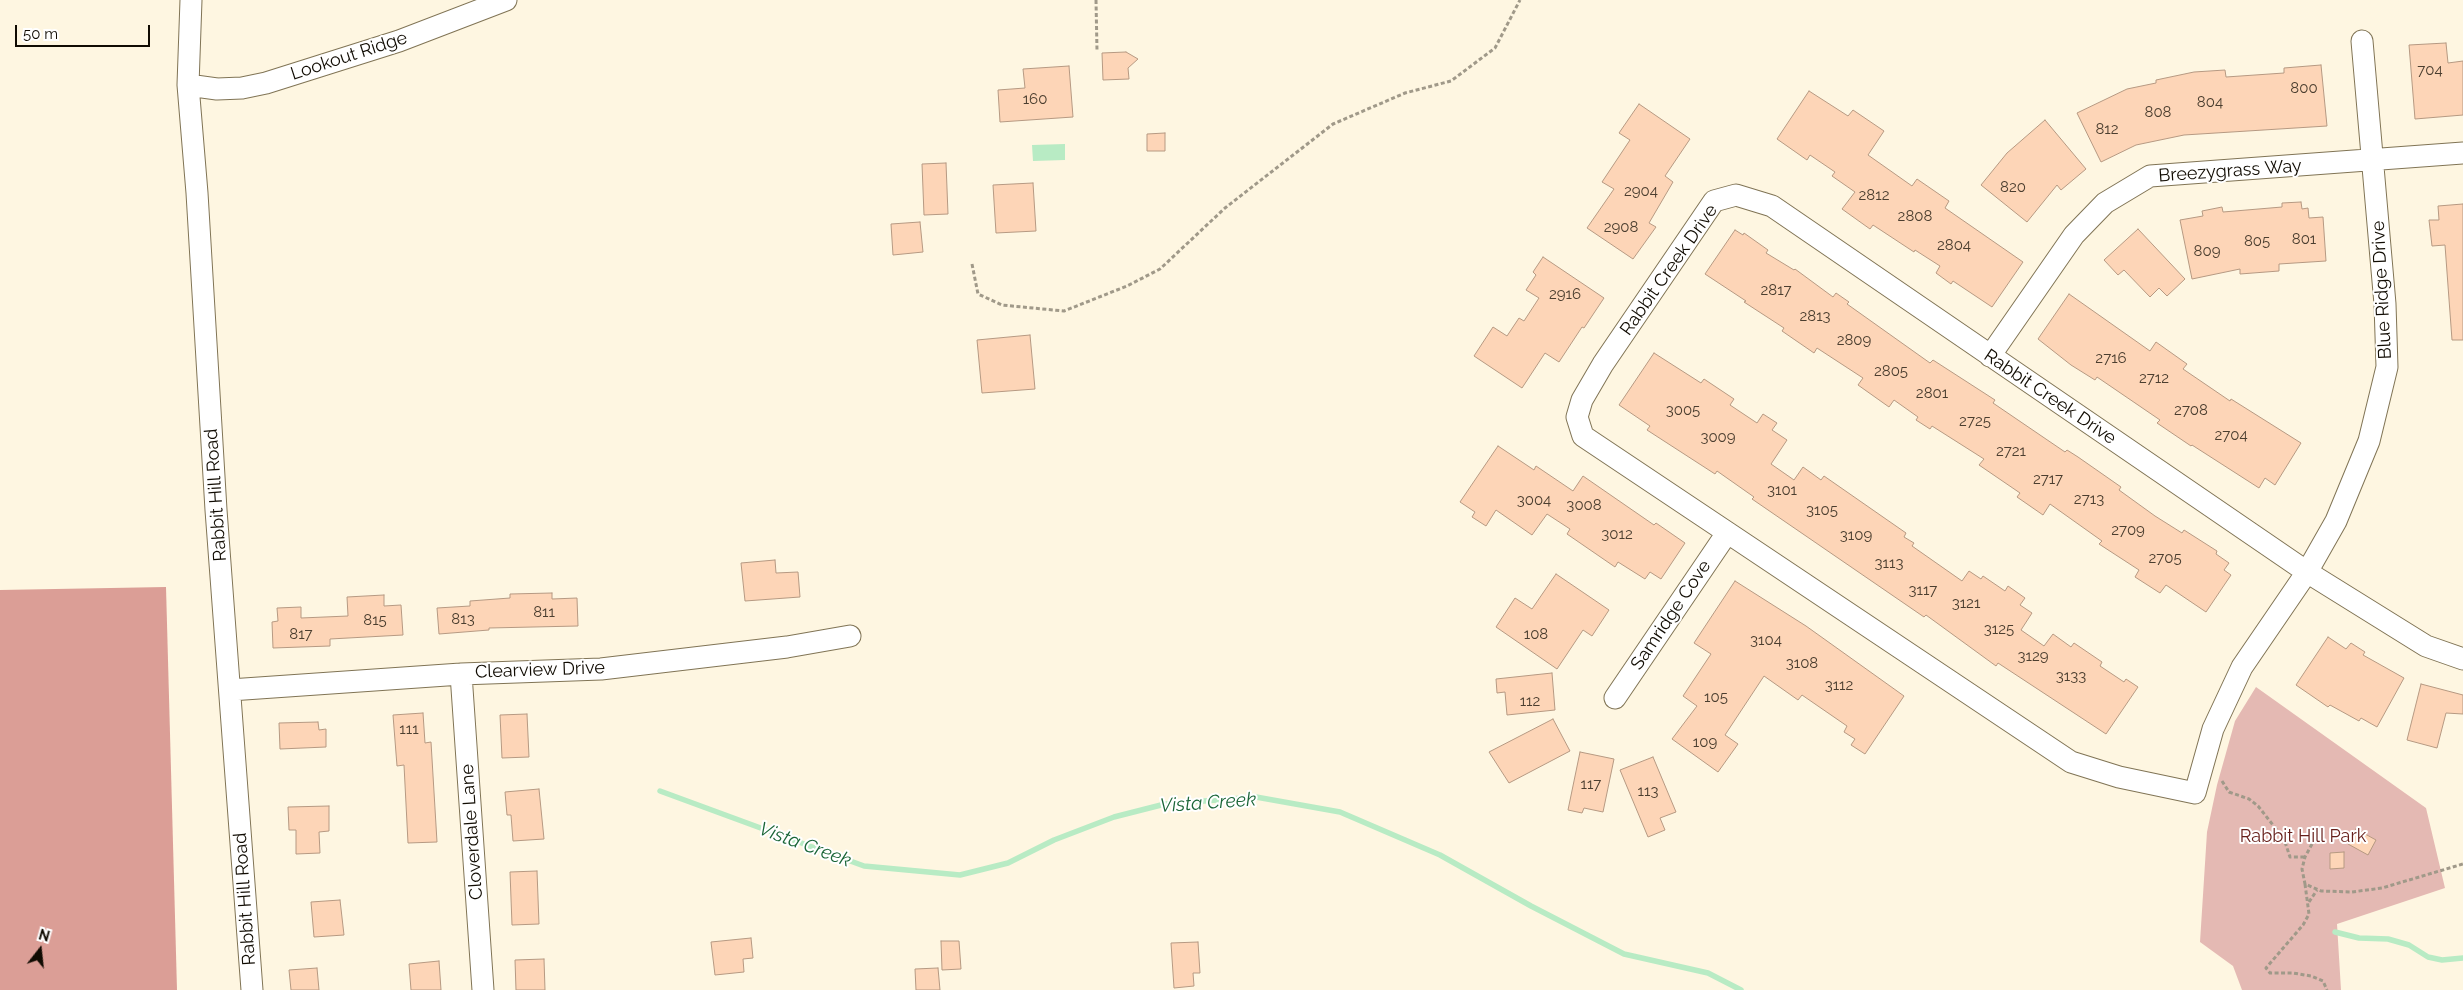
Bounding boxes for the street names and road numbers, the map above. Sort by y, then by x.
street label: Lookout Ridge [288,27,410,85]
street label: Breezygrass Way [2158,155,2302,187]
street label: Rabbit Creek Drive [1616,200,1722,340]
street label: Blue Ridge Drive [2368,220,2396,360]
street label: Rabbit Creek Drive [1980,345,2120,449]
street label: Rabbit Hill Road [201,428,231,562]
street label: Samridge Cove [1626,556,1716,674]
street label: Clearview Drive [475,657,605,683]
street label: Cloverdale Lane [456,763,488,901]
street label: Rabbit Hill Road [230,832,260,966]

